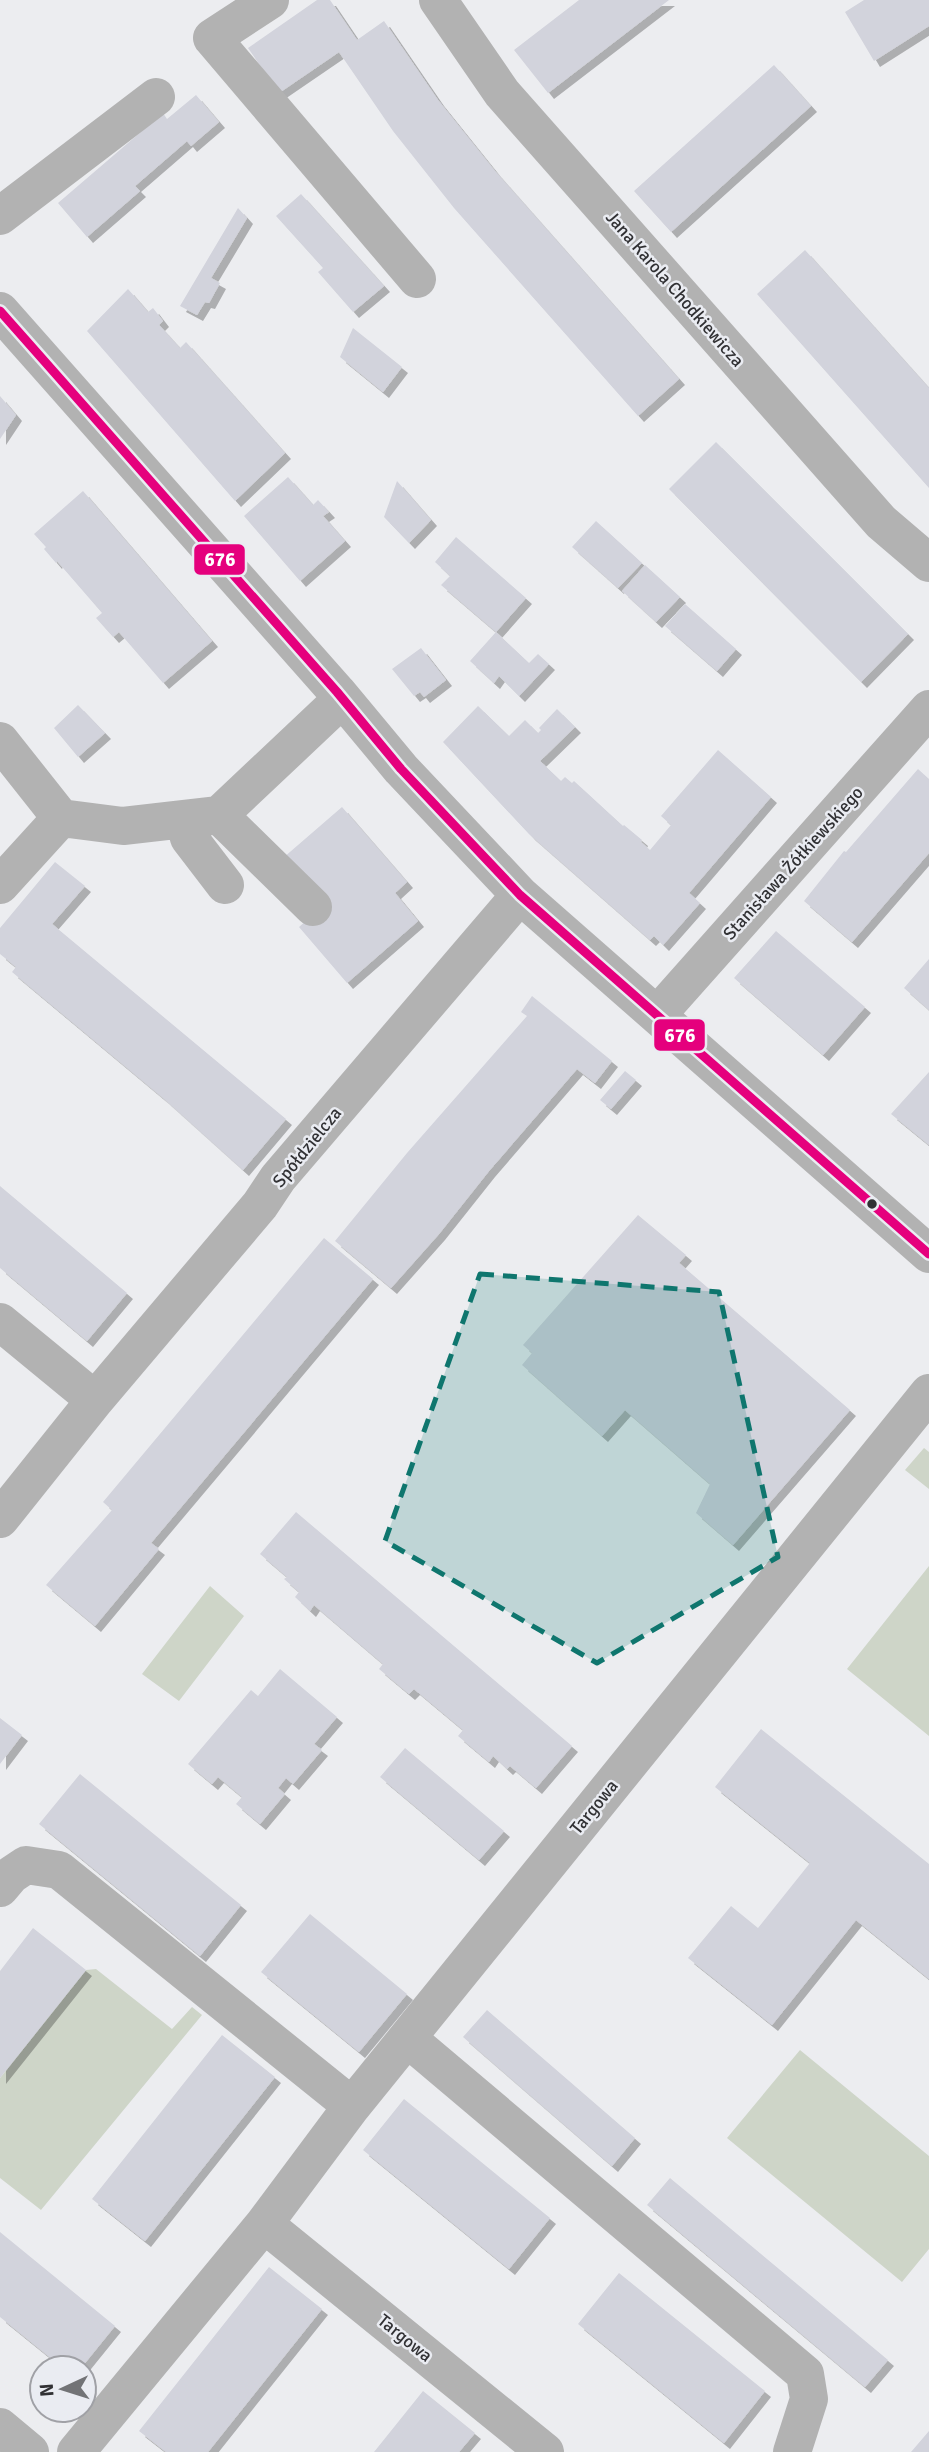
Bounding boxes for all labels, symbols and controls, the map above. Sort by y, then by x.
street label: Jana Karola Chodkiewicza [601,207,749,371]
line badge: 676 [193,543,246,576]
text: 676 [205,548,235,572]
street label: Stanisława Żółkiewskiego [718,782,868,944]
line badge: 676 [653,1018,706,1052]
text: 676 [665,1024,695,1048]
street label: Spółdzielcza [268,1102,346,1192]
unlabelled marker [865,1197,879,1211]
street label: Targowa [565,1775,623,1839]
street label: Targowa [373,2309,437,2367]
north arrow [28,2354,98,2424]
text: N [35,2383,59,2398]

